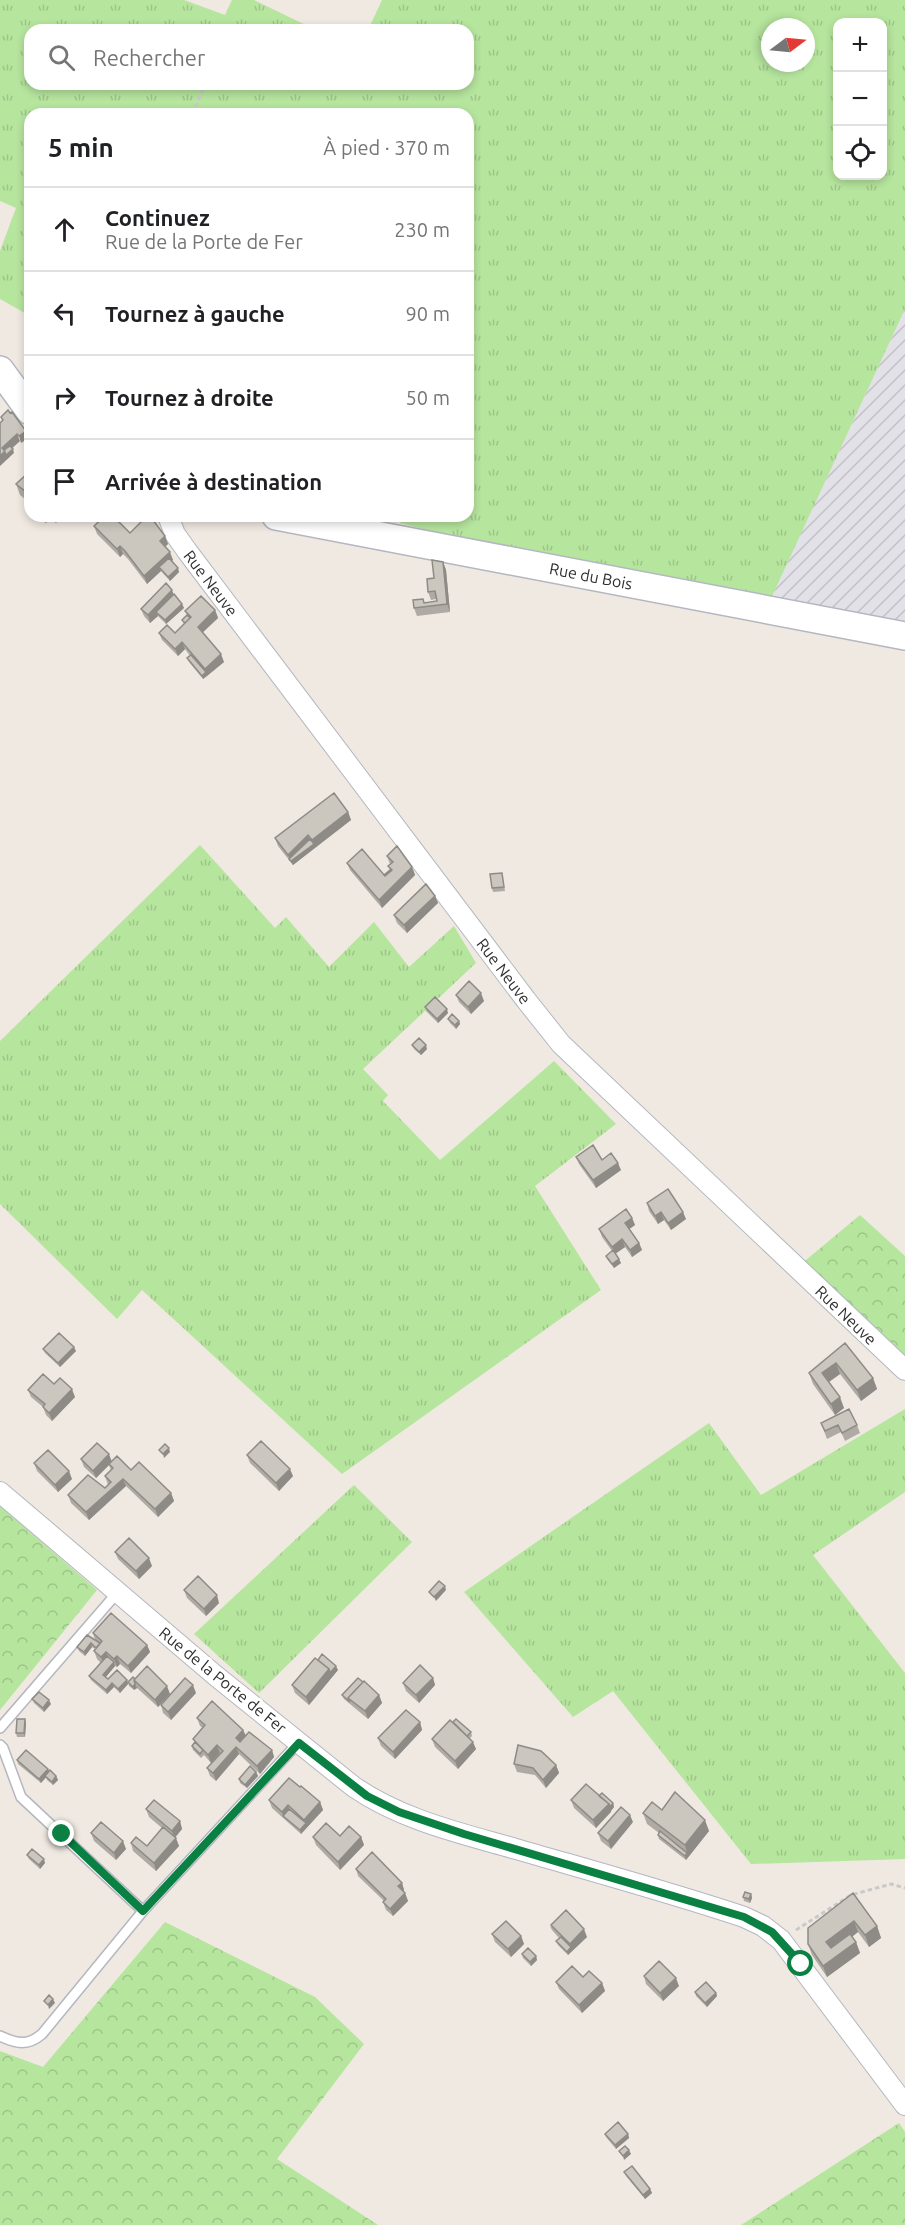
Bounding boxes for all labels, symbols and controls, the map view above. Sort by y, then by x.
north arrow [761,18,815,72]
map controls [833,18,887,180]
button: + [833,18,887,72]
search box [24,24,474,90]
icon: search [45,41,78,74]
text: Rechercher [93,45,205,70]
button: − [833,72,887,126]
button: locate [833,126,887,180]
text: 5 min [48,133,114,162]
text: À pied · 370 m [323,136,450,159]
text: Continuez [105,205,210,230]
icon: ahead [48,213,81,246]
text: 230 m [394,218,450,241]
text: Rue de la Porte de Fer [105,230,303,253]
icon: left [48,297,81,330]
text: Tournez à gauche [105,301,285,326]
text: 90 m [406,302,450,325]
icon: right [48,381,81,414]
text: Tournez à droite [105,385,274,410]
text: 50 m [406,386,450,409]
icon: arrive [48,465,81,498]
text: Arrivée à destination [105,469,322,494]
street label: Rue Neuve [180,547,242,619]
street label: Rue du Bois [548,559,634,593]
street label: Rue Neuve [473,935,535,1007]
street label: Rue Neuve [812,1282,880,1348]
street label: Rue de la Porte de Fer [156,1623,290,1737]
route end [48,1820,74,1846]
route start [787,1950,813,1976]

